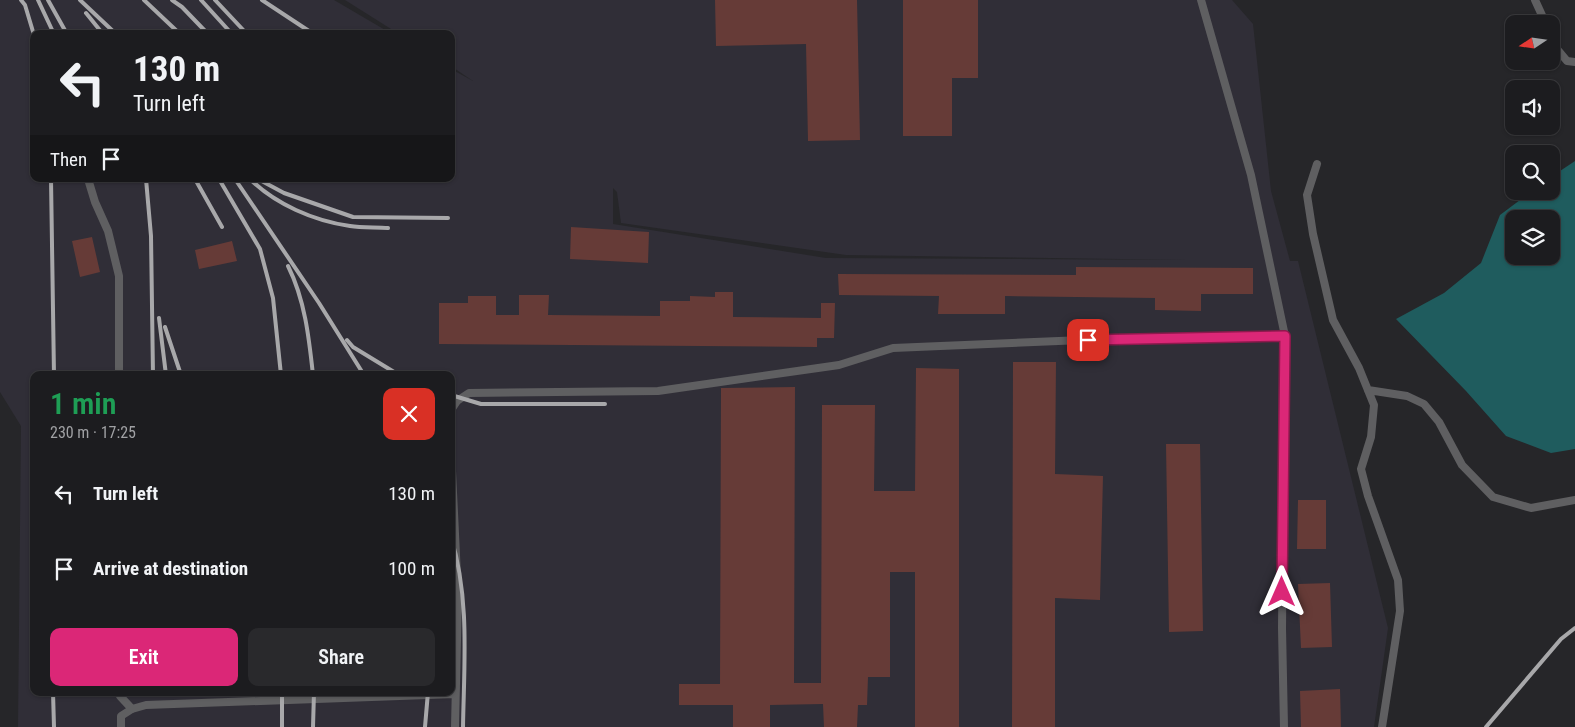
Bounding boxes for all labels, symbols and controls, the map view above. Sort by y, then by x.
north arrow [1505,15,1560,70]
map controls [1505,15,1560,265]
text: 130 m [133,49,220,90]
icon: left [50,50,115,115]
button: sound [1505,80,1560,135]
text: Turn left [133,91,205,116]
icon: arrive [97,145,125,173]
button: search [1505,145,1560,200]
text: Then [50,148,87,171]
button: layers [1505,210,1560,265]
pin [1067,319,1109,361]
icon: arrive [1074,326,1102,354]
text: 1 min [50,386,116,421]
button: close [383,388,435,440]
text: 230 m · 17:25 [50,423,136,442]
icon: left [50,480,78,508]
text: Turn left [93,482,158,505]
text: 130 m [388,482,435,505]
icon: arrive [50,555,78,583]
text: Arrive at destination [93,557,248,580]
text: 100 m [388,557,435,580]
position arrow [1255,565,1307,617]
button: Exit [50,628,238,686]
button: Share [248,628,435,686]

